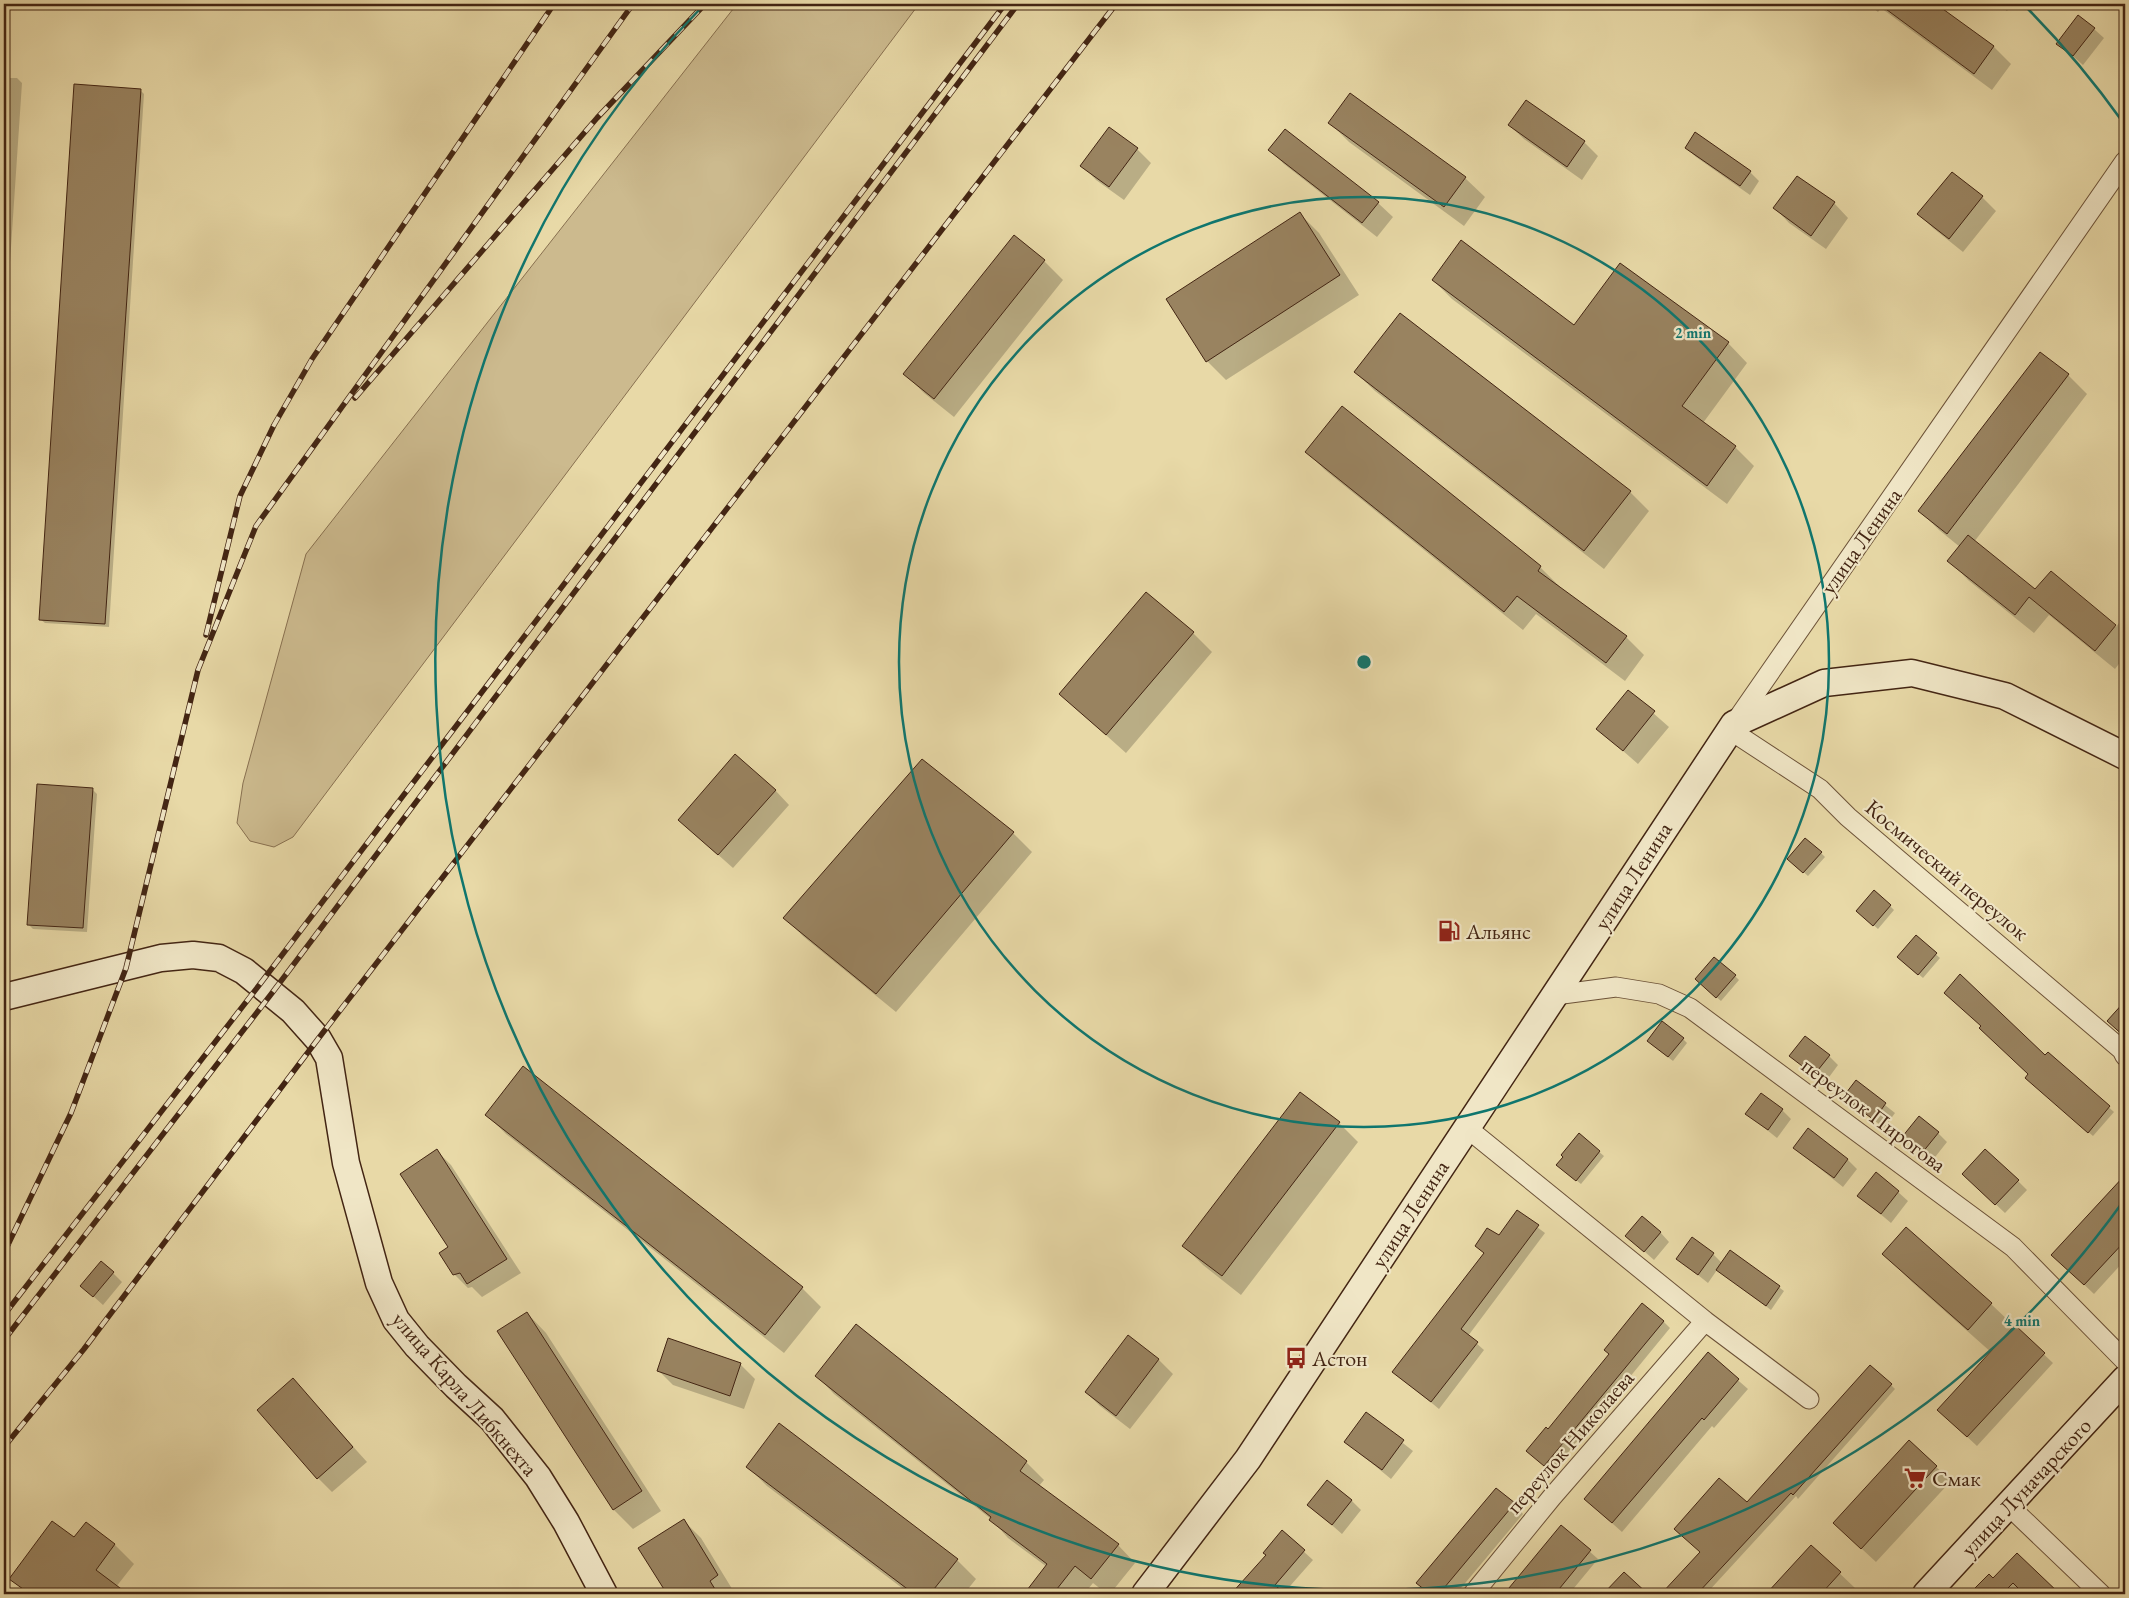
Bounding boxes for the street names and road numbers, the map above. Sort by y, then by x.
street label: улица Ленина [1814,482,1908,600]
street label: Космический переулок [1859,793,2035,947]
street label: улица Ленина [1587,816,1679,936]
street label: переулок Пирогова [1796,1051,1952,1179]
street label: улица Ленина [1364,1154,1456,1274]
street label: улица Карла Либкнехта [386,1306,545,1482]
street label: переулок Николаева [1500,1364,1640,1520]
street label: улица Луначарского [1954,1412,2098,1562]

